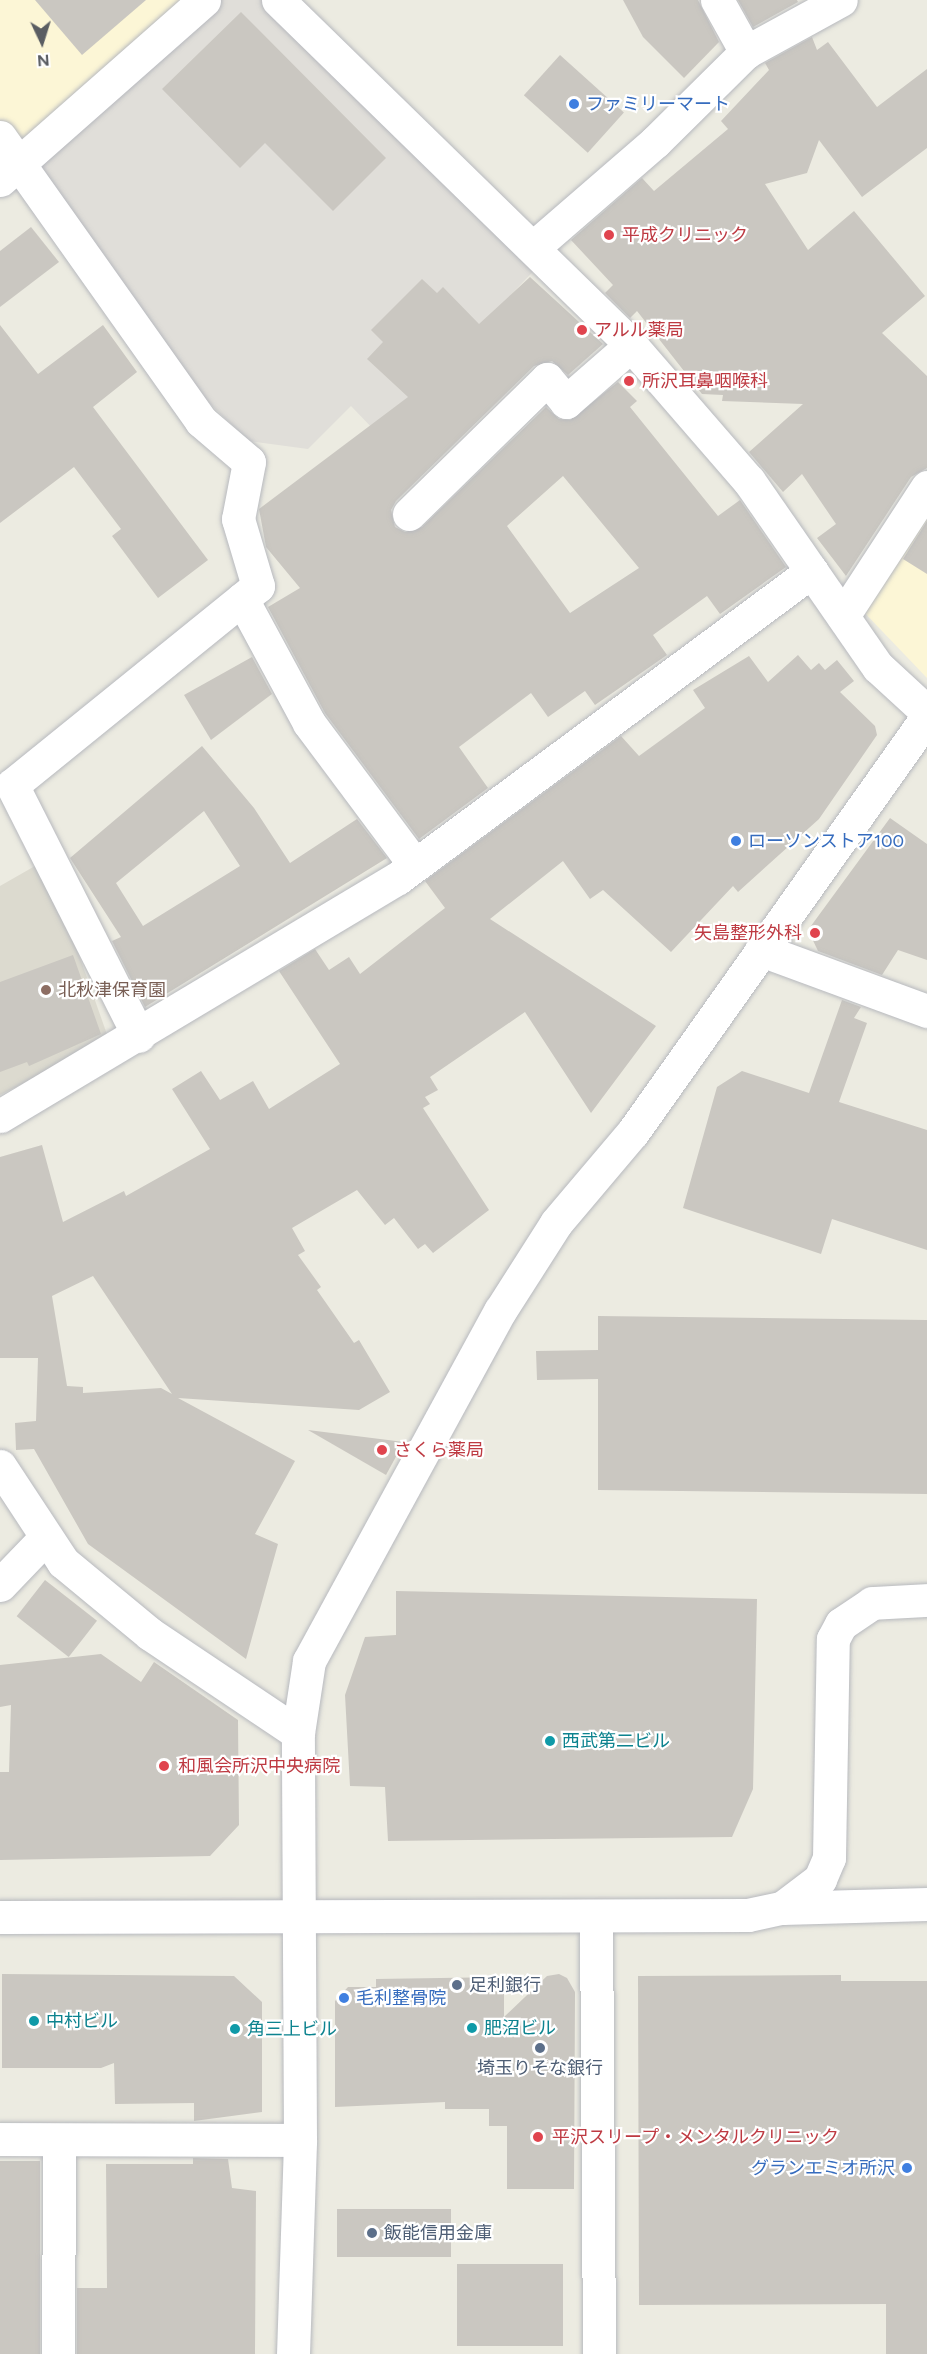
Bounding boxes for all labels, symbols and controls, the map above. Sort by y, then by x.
north arrow [12,12,72,72]
text: N [36,51,50,70]
place label: ファミリーマート [586,93,730,115]
marker: ファミリーマート [567,97,581,111]
place label: 平成クリニック [622,224,748,246]
marker: 平成クリニック [600,226,618,244]
place label: アルル薬局 [594,319,684,341]
marker: アルル薬局 [575,323,589,337]
place label: 所沢耳鼻咽喉科 [642,370,768,392]
marker: 所沢耳鼻咽喉科 [620,372,638,390]
place label: ローソンストア100 [748,830,905,852]
marker: ローソンストア100 [729,834,743,848]
place label: 矢島整形外科 [694,922,802,944]
marker: 矢島整形外科 [806,924,824,942]
place label: 北秋津保育園 [58,979,166,1001]
marker: 北秋津保育園 [39,983,53,997]
place label: さくら薬局 [394,1439,484,1461]
marker: さくら薬局 [375,1443,389,1457]
place label: 西武第二ビル [562,1730,670,1752]
marker: 西武第二ビル [543,1734,557,1748]
place label: 和風会所沢中央病院 [178,1755,340,1777]
marker: 和風会所沢中央病院 [155,1757,173,1775]
place label: 足利銀行 [469,1974,541,1996]
marker: 足利銀行 [450,1978,464,1992]
place label: 毛利整骨院 [356,1987,446,2009]
marker: 毛利整骨院 [337,1991,351,2005]
place label: 中村ビル [46,2010,118,2032]
marker: 中村ビル [27,2014,41,2028]
place label: 肥沼ビル [484,2017,556,2039]
place label: 角三上ビル [247,2018,337,2040]
marker: 肥沼ビル [465,2021,479,2035]
marker: 角三上ビル [228,2022,242,2036]
marker: 埼玉りそな銀行 [533,2041,547,2055]
place label: 埼玉りそな銀行 [477,2057,603,2079]
place label: 平沢スリープ・メンタルクリニック [552,2126,840,2148]
marker: 平沢スリープ・メンタルクリニック [529,2128,547,2146]
place label: グランエミオ所沢 [751,2157,895,2179]
marker: グランエミオ所沢 [900,2161,914,2175]
place label: 飯能信用金庫 [384,2222,492,2244]
marker: 飯能信用金庫 [365,2226,379,2240]

